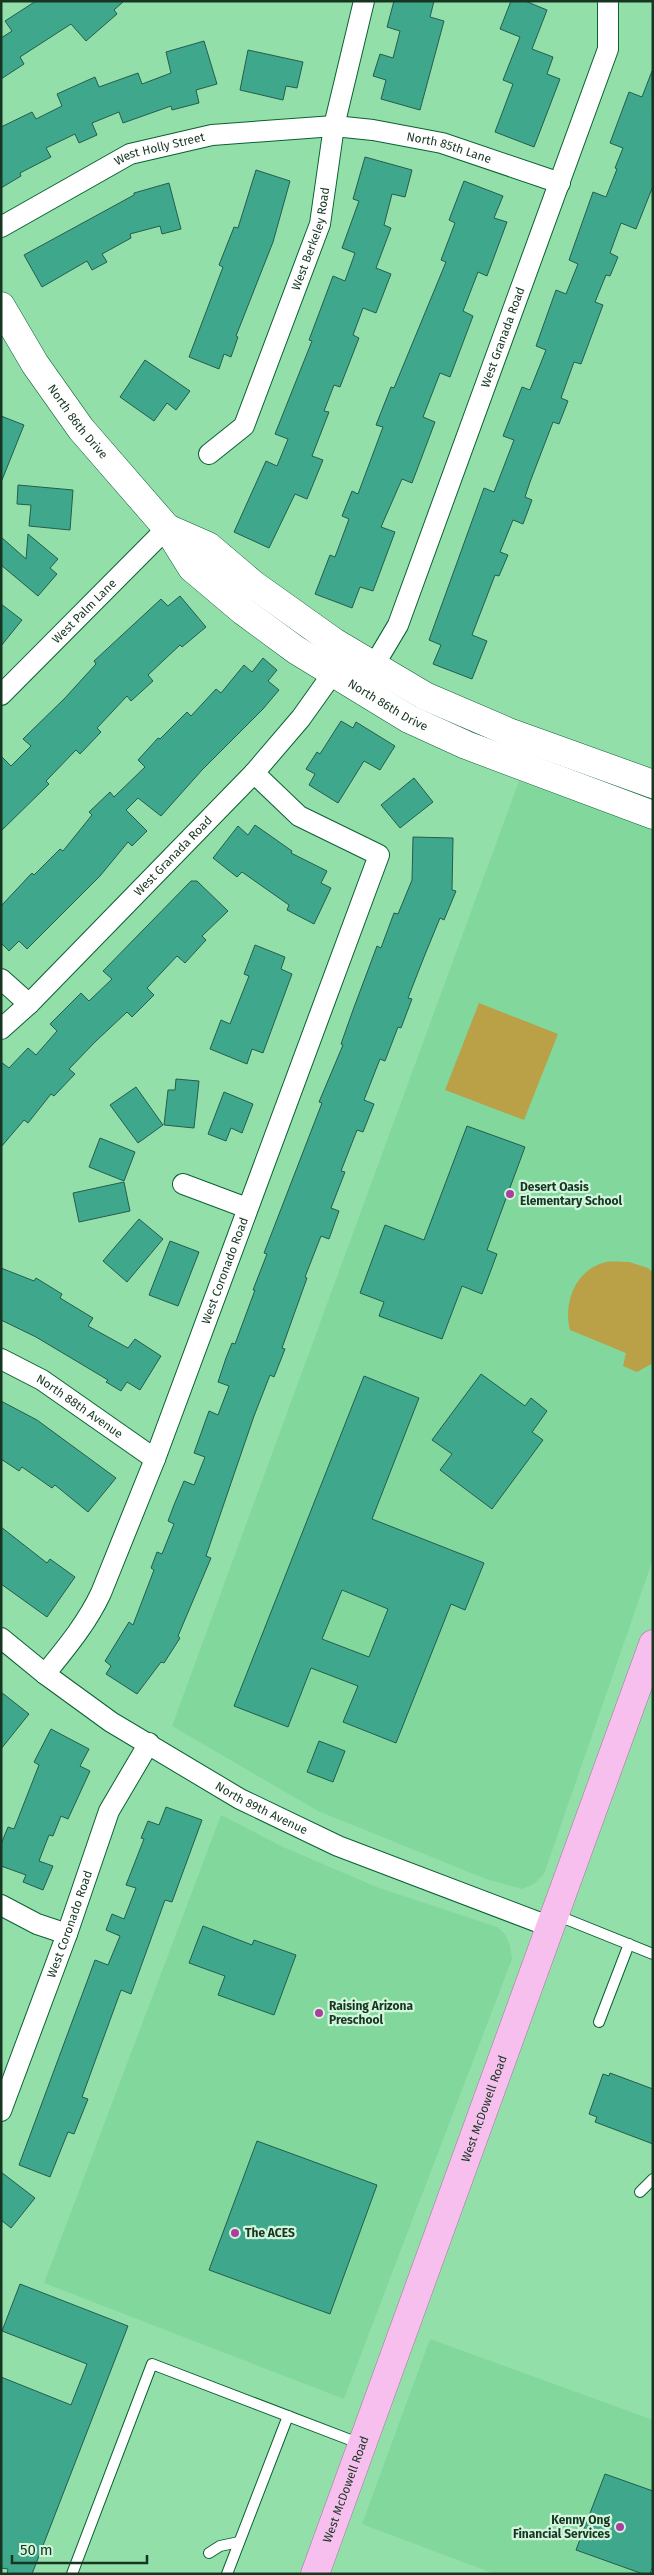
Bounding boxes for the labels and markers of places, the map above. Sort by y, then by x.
place label: Desert Oasis Elementary School [520,1180,623,1208]
marker: Desert Oasis Elementary School [504,1188,516,1200]
place label: Raising Arizona Preschool [329,1999,413,2027]
marker: Raising Arizona Preschool [313,2007,325,2019]
place label: The ACES [245,2226,295,2240]
marker: The ACES [229,2227,241,2239]
place label: Kenny Ong Financial Services [513,2513,610,2541]
marker: Kenny Ong Financial Services [614,2521,626,2533]

